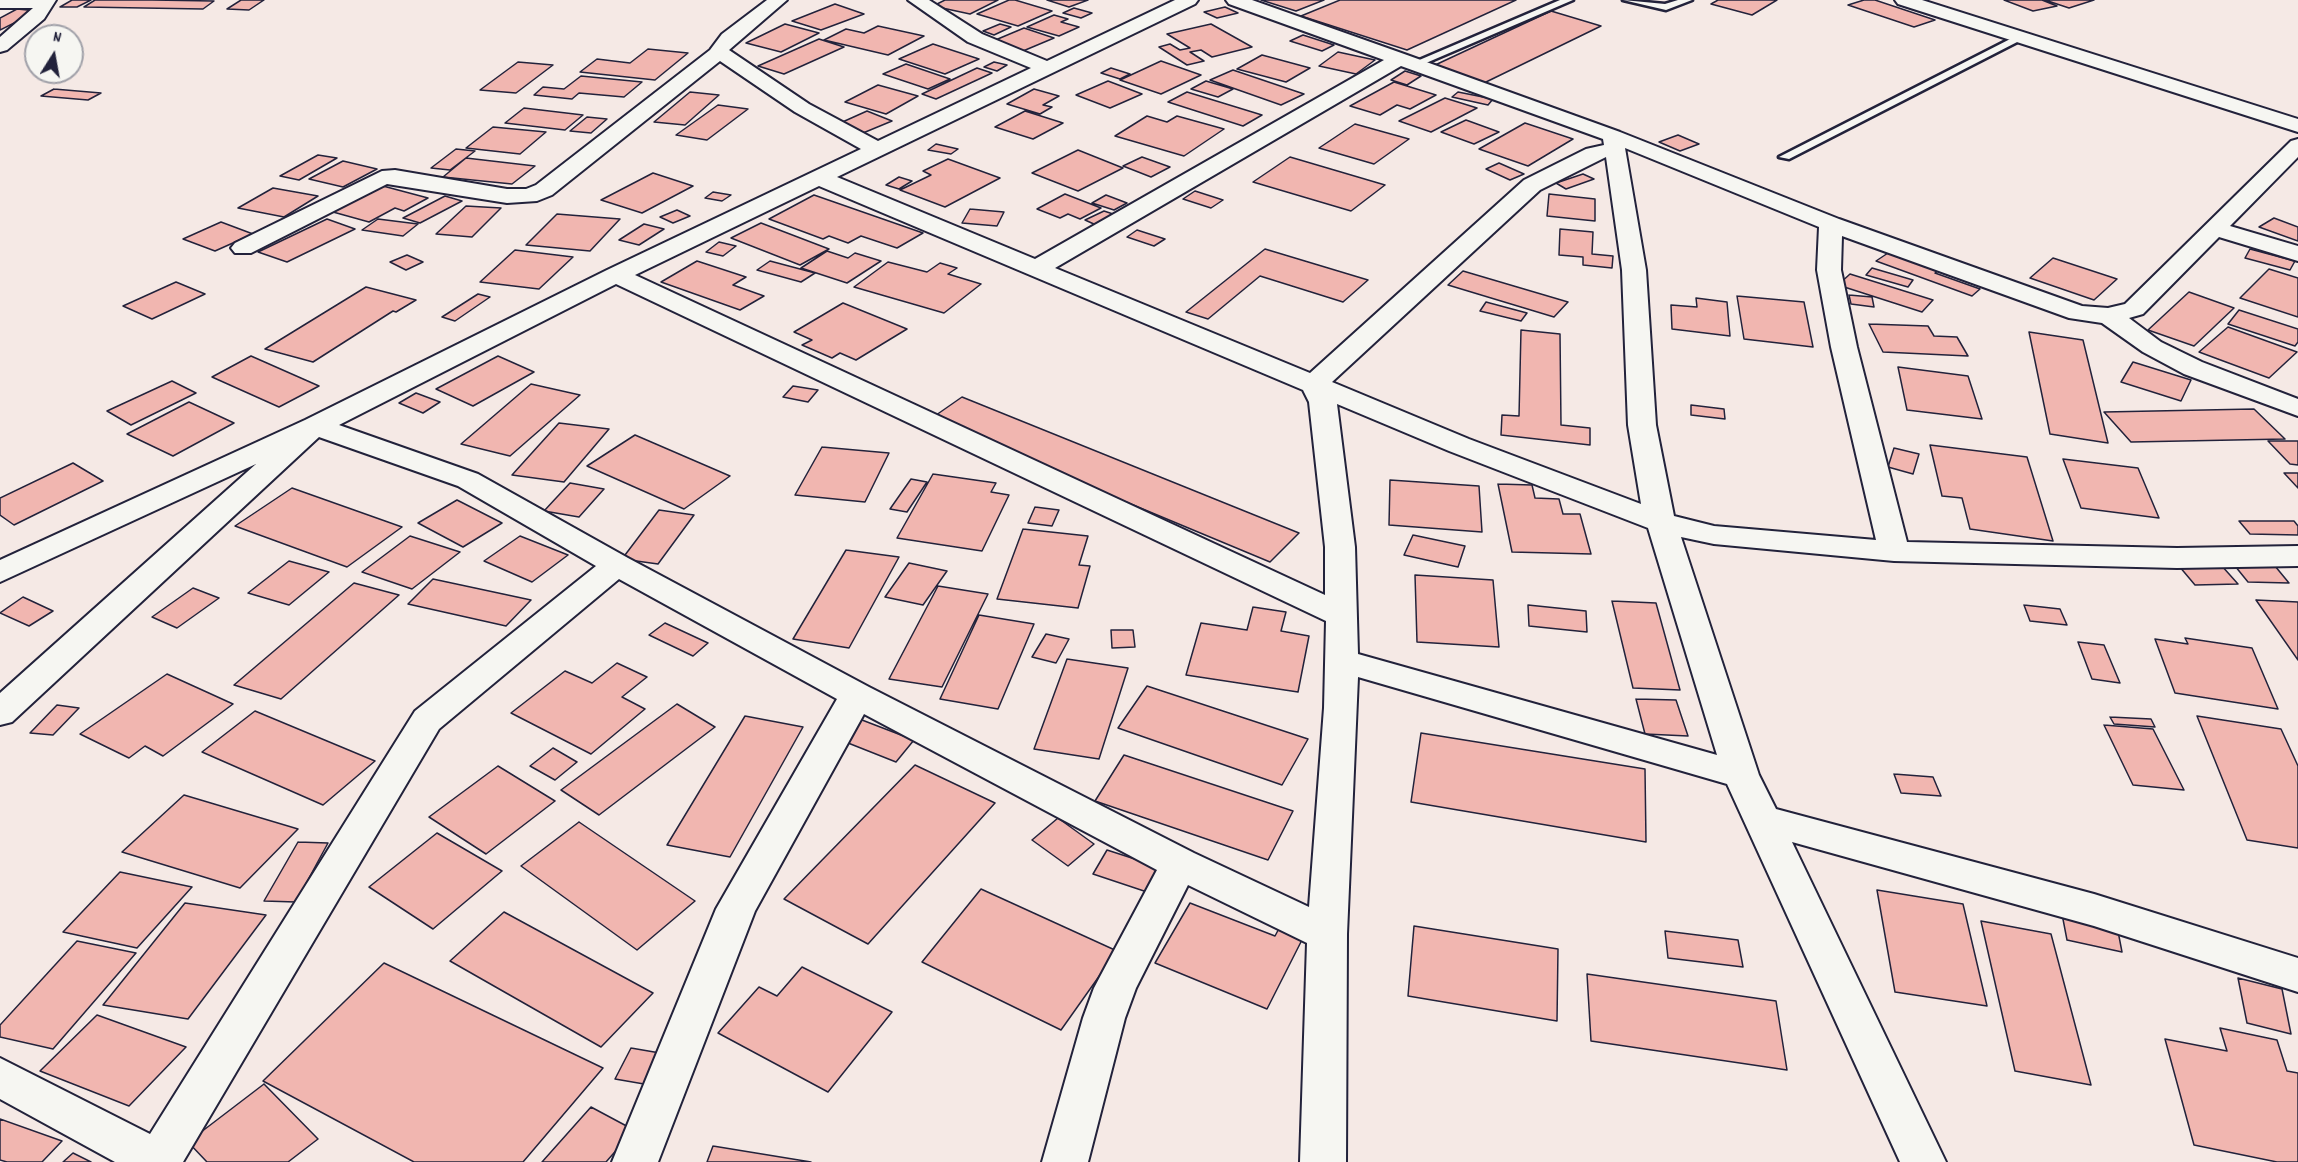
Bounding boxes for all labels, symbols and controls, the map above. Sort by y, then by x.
north arrow [24,24,84,84]
text: N [51,26,63,50]

